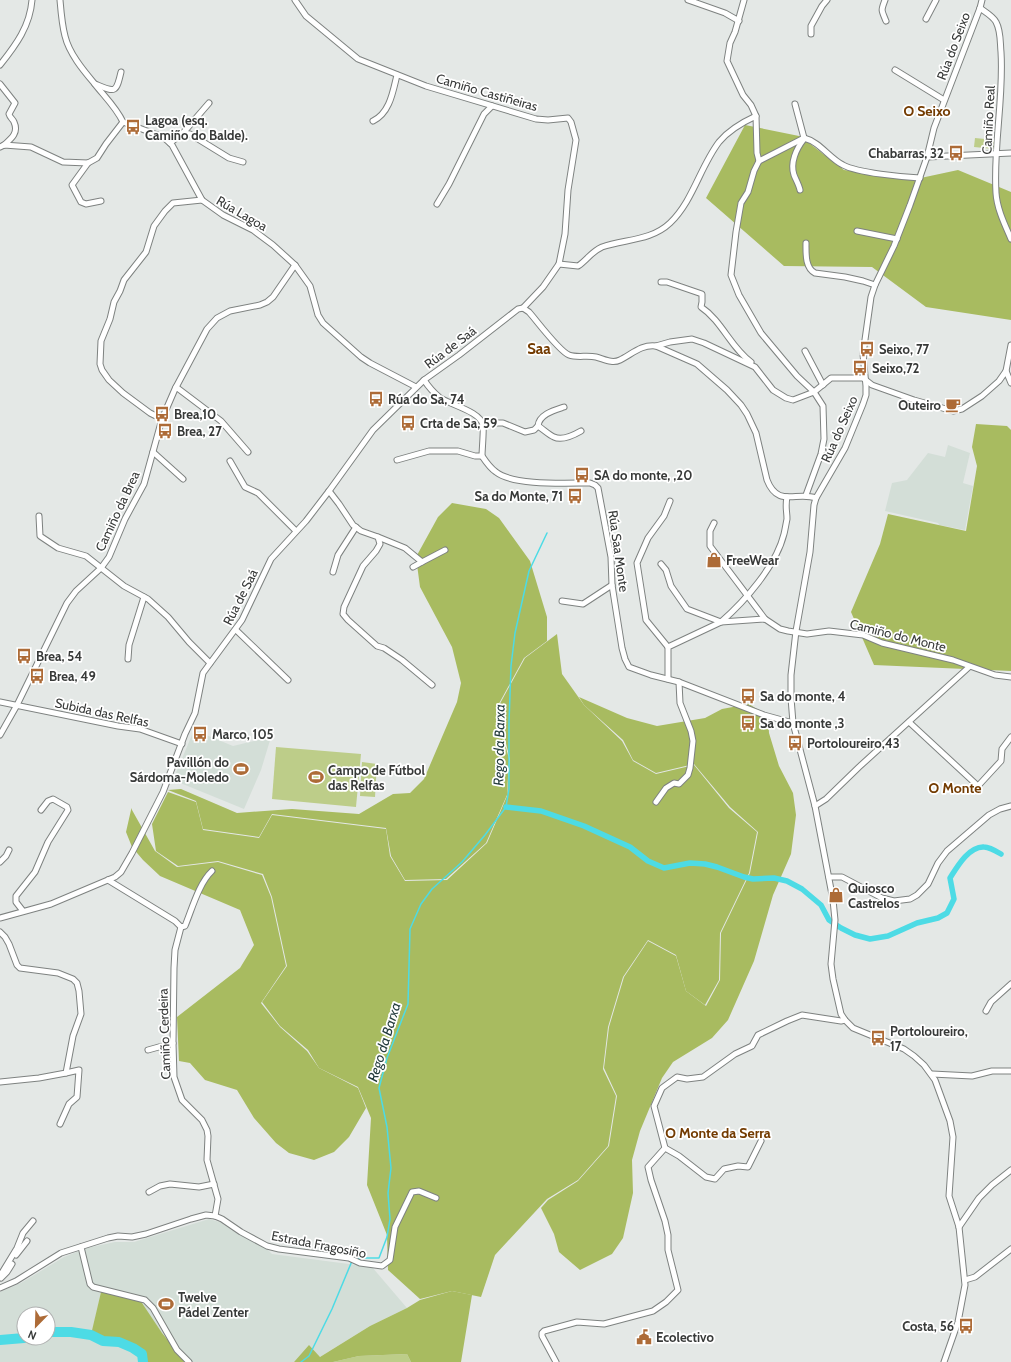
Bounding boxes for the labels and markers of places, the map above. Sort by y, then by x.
place label: Lagoa (esq. Camiño do Balde). [145,112,248,143]
bus stop icon: Lagoa (esq. Camiño do Balde). [124,118,142,136]
bus stop icon: Chabarras, 32 [947,144,965,162]
place label: Chabarras, 32 [868,145,944,161]
bus stop icon: Seixo, 77 [858,340,876,358]
place label: Seixo, 77 [879,341,930,357]
bus stop icon: Seixo,72 [851,359,869,377]
place label: Seixo,72 [872,360,920,376]
bus stop icon: Rúa do Sa, 74 [367,390,385,408]
place label: Rúa do Sa, 74 [388,391,465,407]
cafe icon: Outeiro [944,396,962,414]
place label: Outeiro [898,397,942,413]
bus stop icon: Brea,10 [153,405,171,423]
place label: Brea,10 [174,406,216,422]
bus stop icon: Crta de Sa, 59 [399,414,417,432]
place label: Crta de Sa, 59 [420,415,497,431]
bus stop icon: Brea, 27 [156,422,174,440]
place label: Brea, 27 [177,423,222,439]
bus stop icon: SA do monte, ,20 [573,466,591,484]
place label: SA do monte, ,20 [594,467,692,483]
bus stop icon: Sa do Monte, 71 [566,487,584,505]
place label: Sa do Monte, 71 [475,488,563,504]
shop icon: FreeWear [705,551,723,569]
place label: FreeWear [726,552,780,568]
bus stop icon: Brea, 54 [15,647,33,665]
place label: Brea, 54 [36,648,82,664]
bus stop icon: Brea, 49 [28,667,46,685]
place label: Brea, 49 [49,668,96,684]
bus stop icon: Sa do monte, 4 [739,687,757,705]
place label: Sa do monte, 4 [760,688,846,704]
bus stop icon: Sa do monte ,3 [739,714,757,732]
place label: Sa do monte ,3 [760,715,845,731]
bus stop icon: Marco, 105 [191,725,209,743]
place label: Marco, 105 [212,726,274,742]
bus stop icon: Portoloureiro,43 [786,734,804,752]
place label: Portoloureiro,43 [807,735,900,751]
place label: Pavillón do Sárdoma-Moledo [130,754,230,785]
sports icon: Pavillón do Sárdoma-Moledo [232,760,250,778]
place label: Campo de Fútbol das Relfas [328,762,425,793]
sports icon: Campo de Fútbol das Relfas [307,768,325,786]
place label: Quiosco Castrelos [848,880,900,911]
shop icon: Quiosco Castrelos [827,886,845,904]
place label: Portoloureiro, 17 [890,1023,968,1054]
bus stop icon: Portoloureiro, 17 [869,1029,887,1047]
place label: Twelve Pádel Zenter [178,1289,249,1320]
sports icon: Twelve Pádel Zenter [157,1295,175,1313]
bus stop icon: Costa, 56 [957,1317,975,1335]
place label: Costa, 56 [902,1318,954,1334]
public building icon: Ecolectivo [635,1328,653,1346]
place label: Ecolectivo [656,1329,714,1345]

